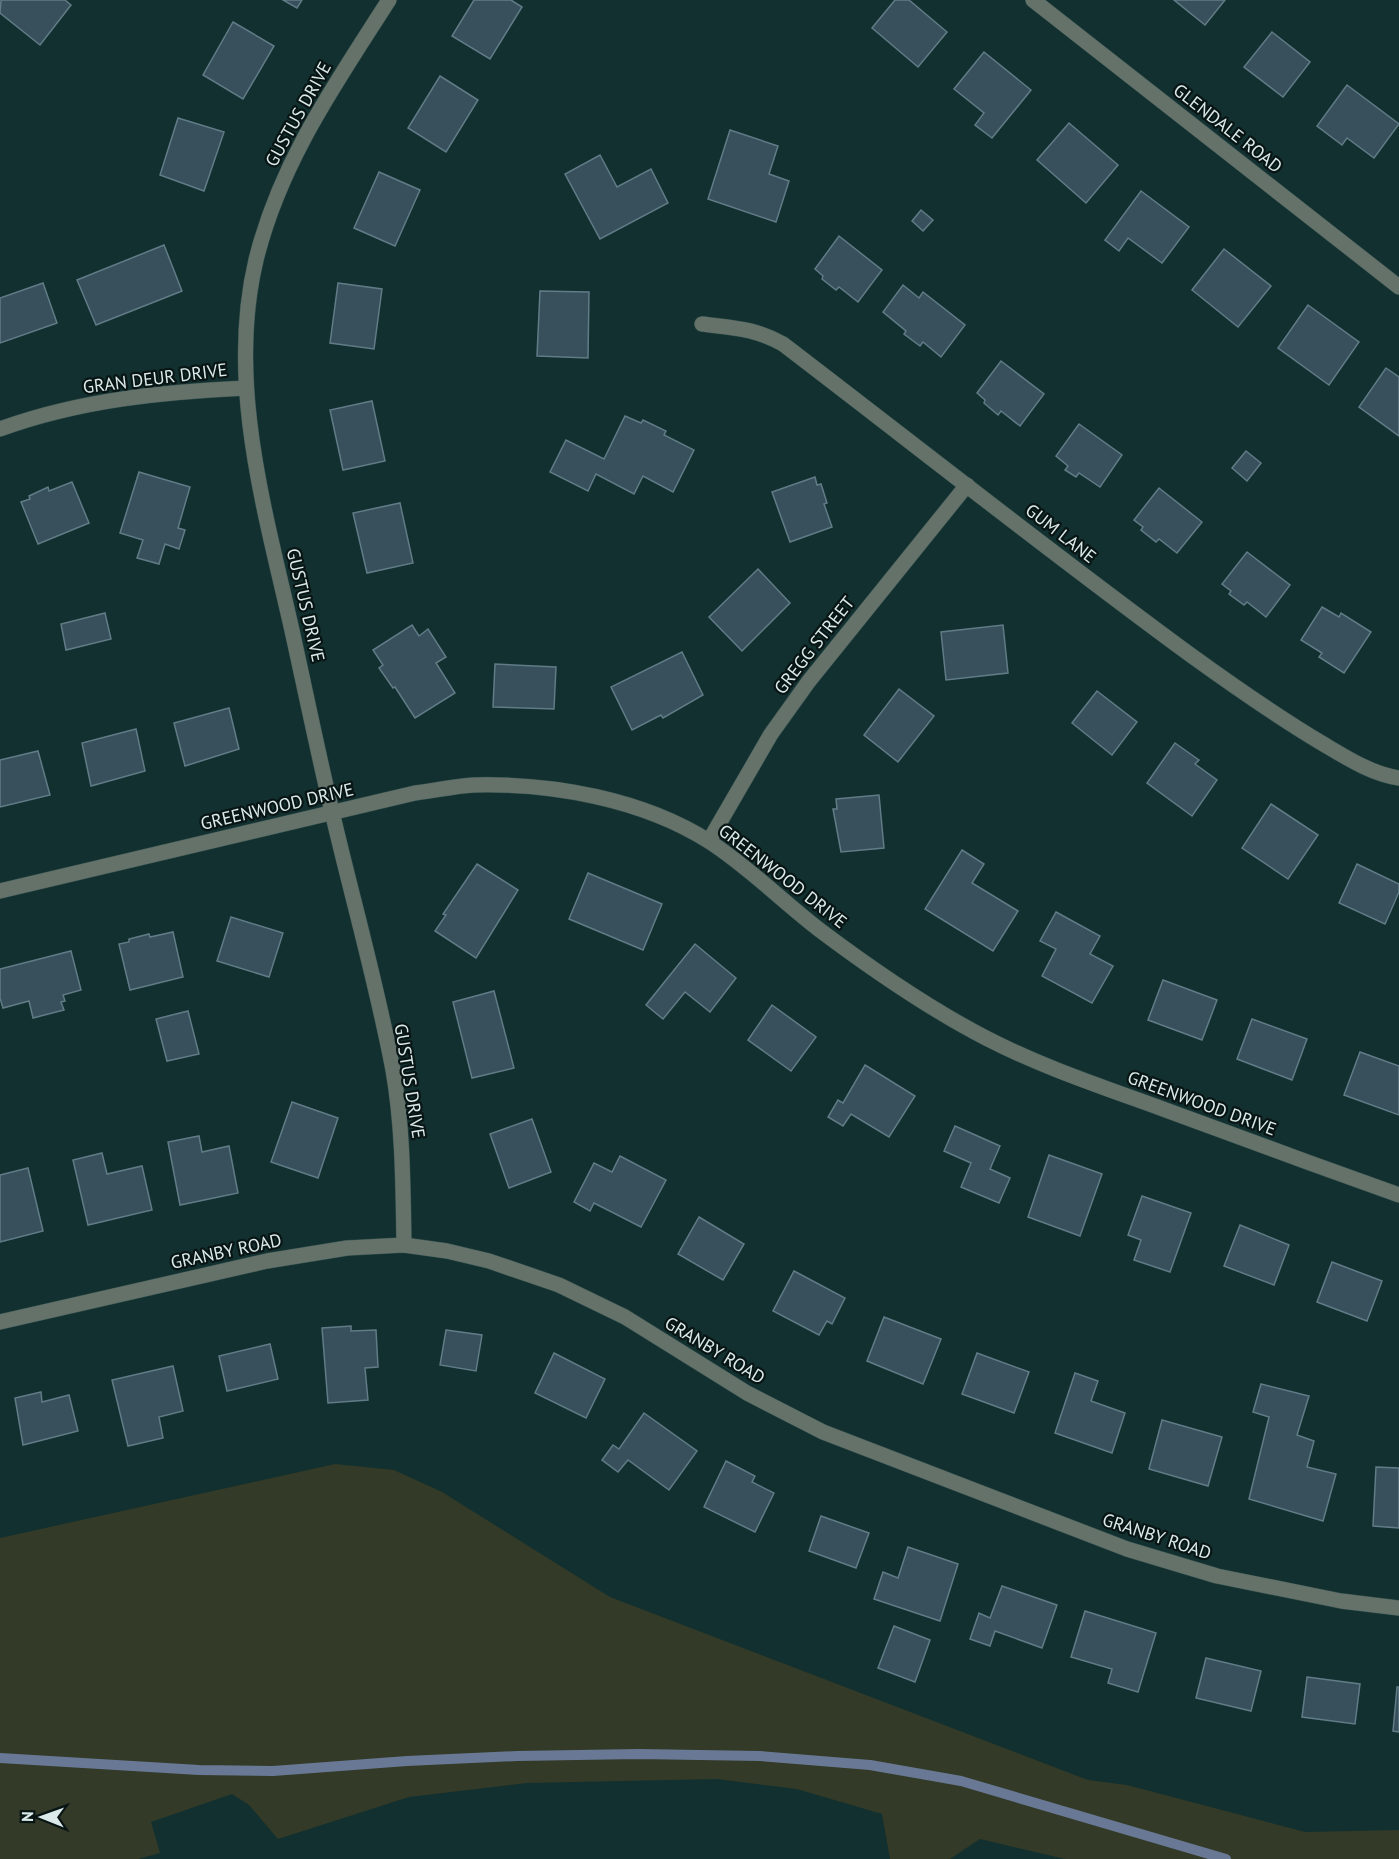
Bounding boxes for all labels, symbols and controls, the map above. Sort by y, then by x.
street label: GUSTUS DRIVE [260,58,336,170]
street label: GLENDALE ROAD [1169,78,1287,178]
street label: GRAN DEUR DRIVE [82,358,228,398]
street label: GUM LANE [1021,498,1101,568]
street label: GUSTUS DRIVE [282,546,330,664]
street label: GREGG STREET [769,592,859,698]
street label: GREENWOOD DRIVE [198,777,356,835]
street label: GREENWOOD DRIVE [714,819,852,933]
street label: GUSTUS DRIVE [390,1022,430,1140]
street label: GREENWOOD DRIVE [1125,1065,1279,1141]
street label: GRANBY ROAD [168,1228,284,1274]
street label: GRANBY ROAD [661,1311,769,1389]
street label: GRANBY ROAD [1100,1508,1214,1564]
north arrow [12,1787,72,1847]
text: N [17,1811,37,1822]

